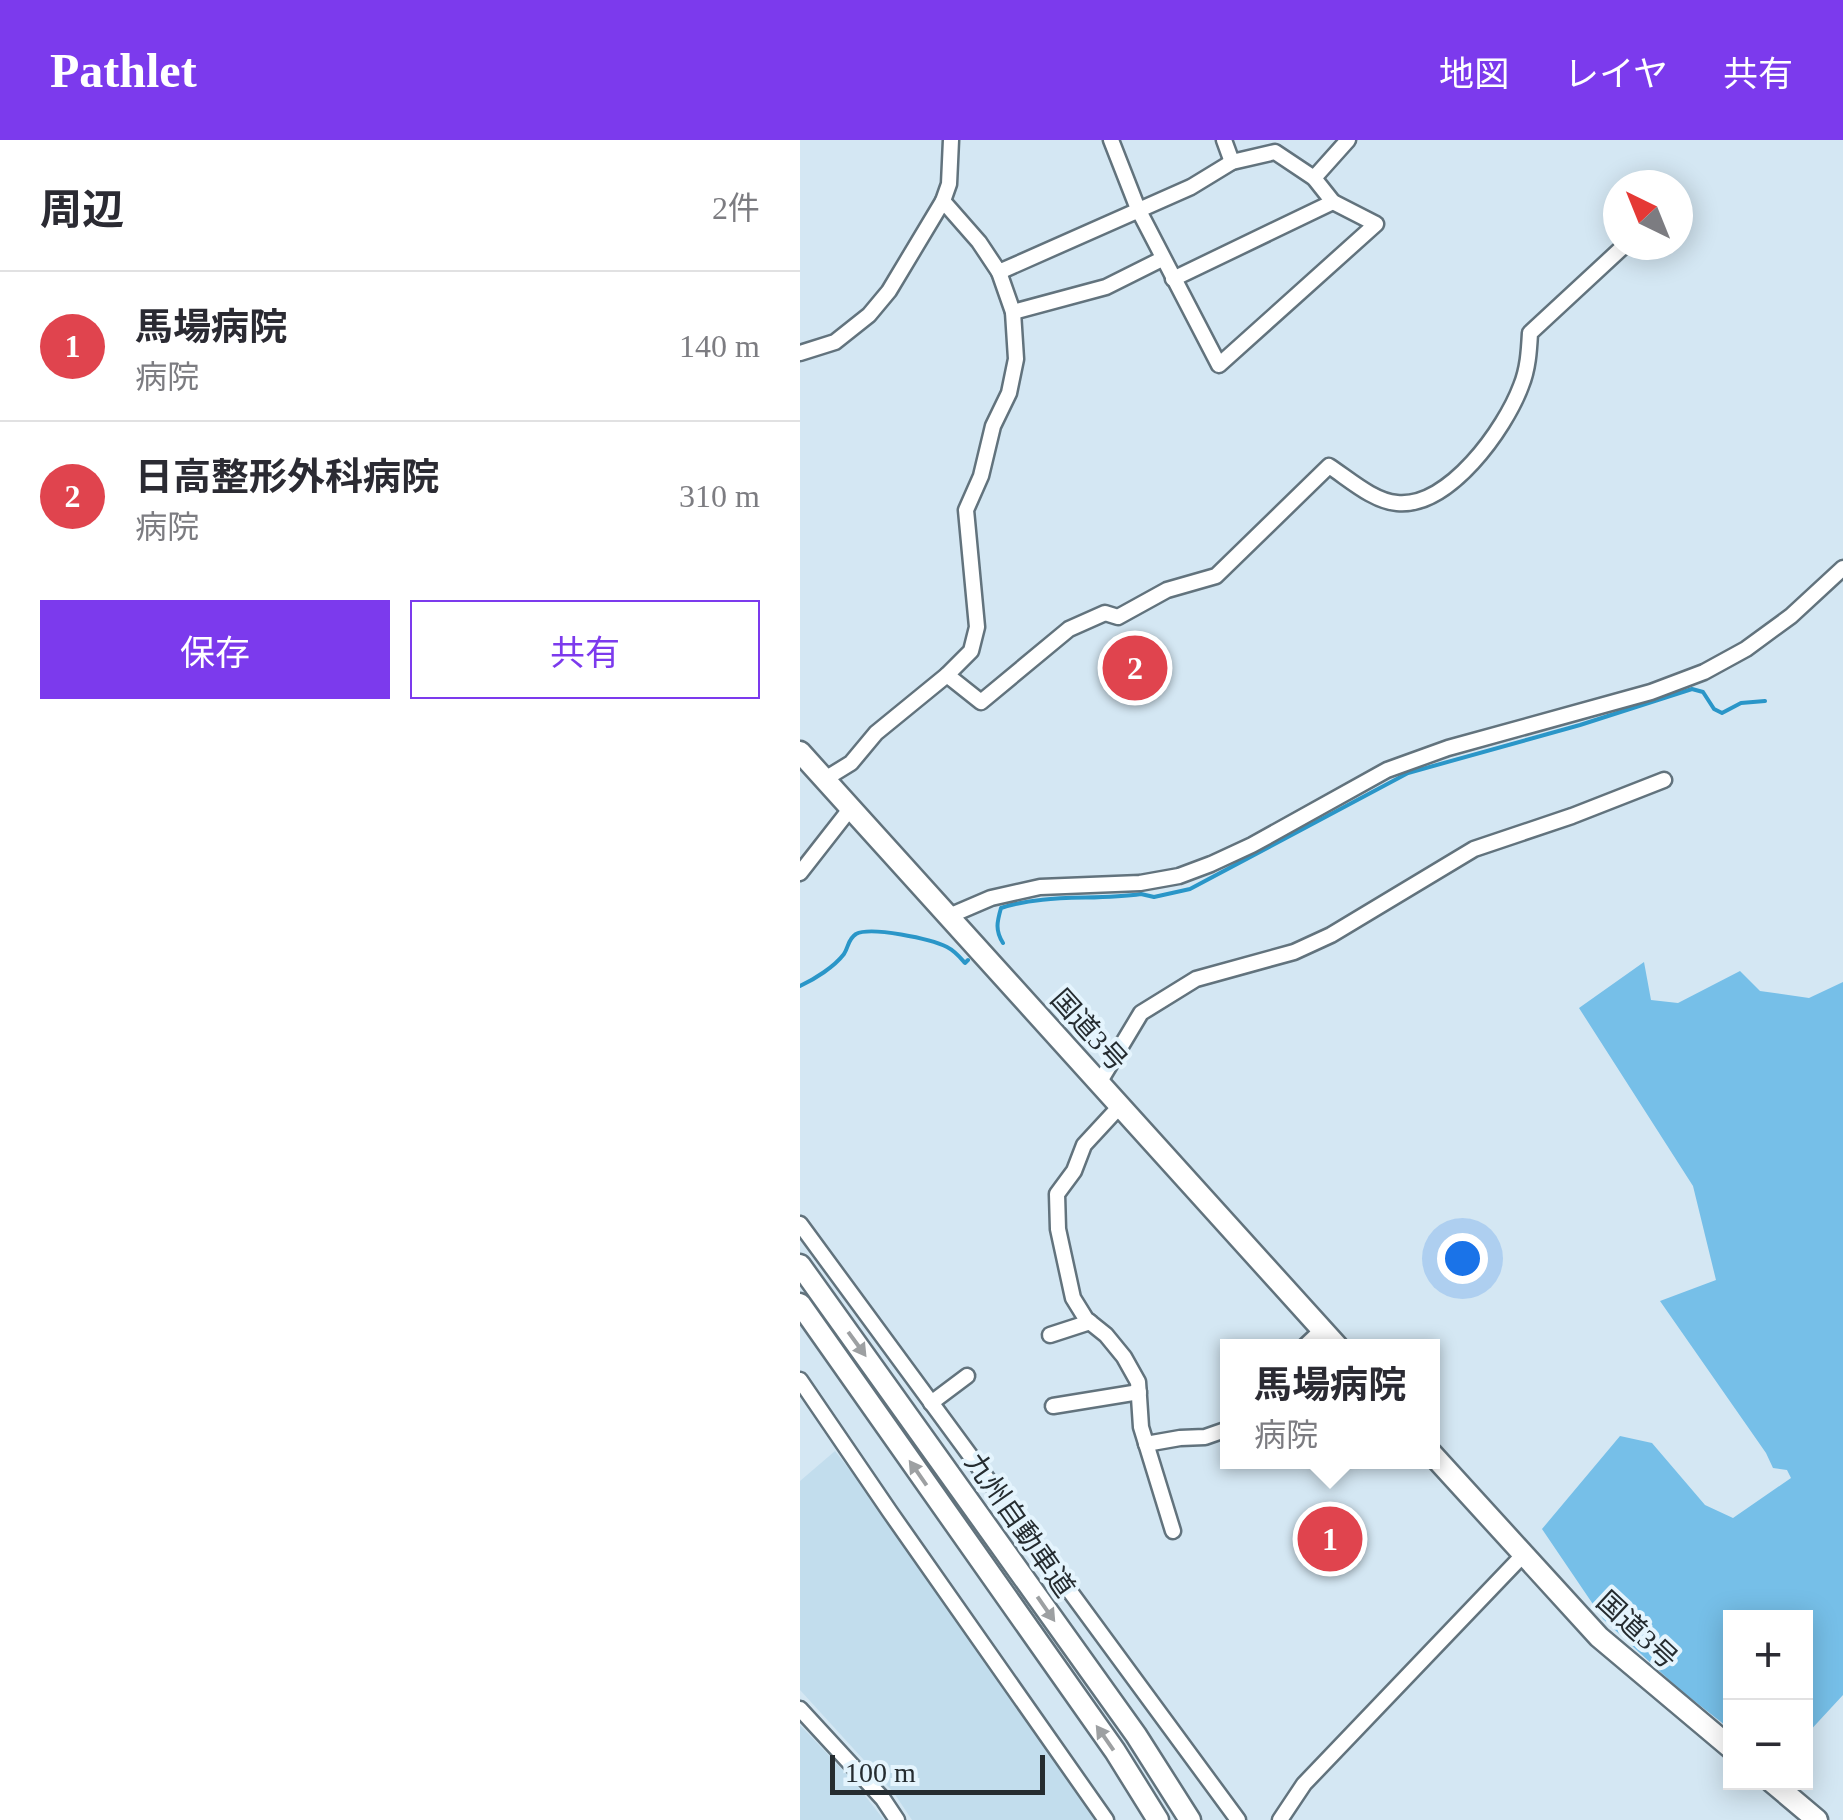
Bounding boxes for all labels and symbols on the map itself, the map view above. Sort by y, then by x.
north arrow [1603,170,1693,260]
pin: 2 [1102,630,1168,706]
street label: 国道3号 [1045,983,1133,1077]
your location [1437,1233,1488,1284]
one-way arrow [847,1331,866,1357]
street label: 九州自動車道 [959,1447,1081,1603]
one-way arrow [909,1459,928,1486]
pin: 1 [1298,1502,1362,1576]
street label: 国道3号 [1591,1585,1683,1675]
one-way arrow [1036,1596,1055,1622]
one-way arrow [1096,1725,1116,1751]
scale bar [830,1750,1045,1794]

